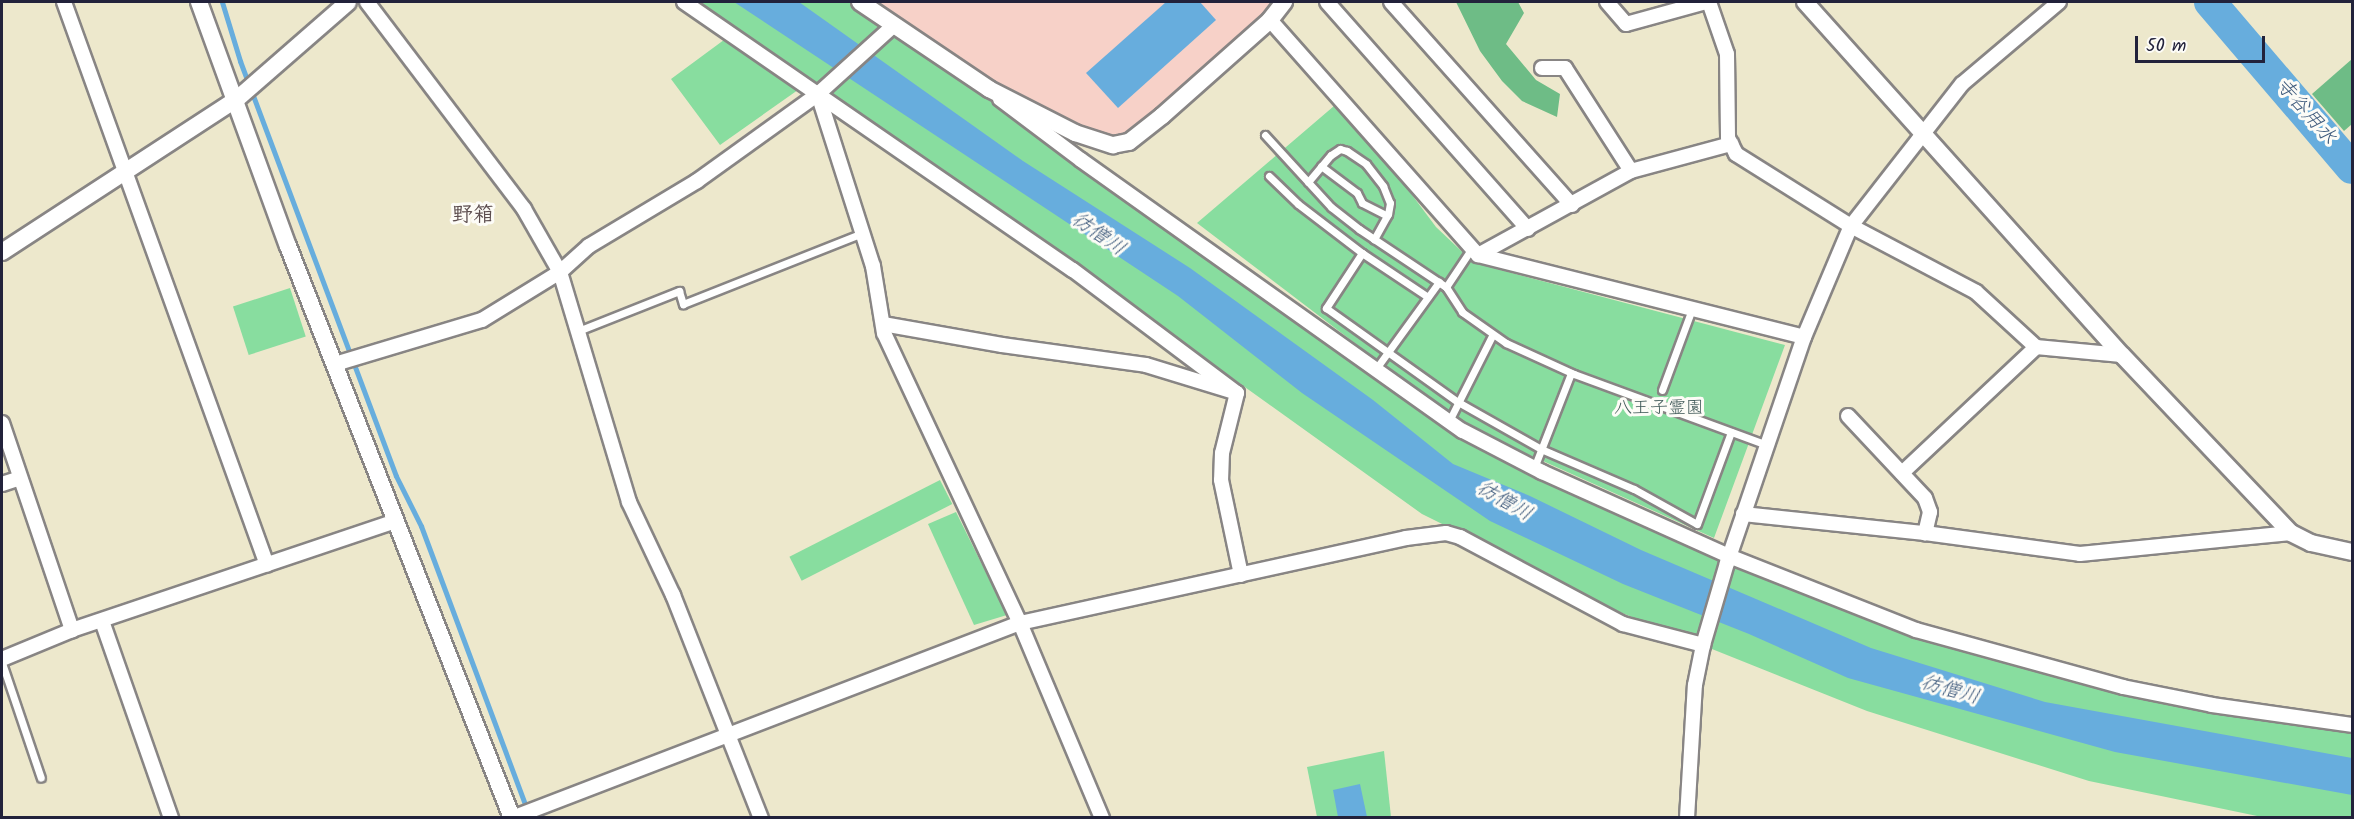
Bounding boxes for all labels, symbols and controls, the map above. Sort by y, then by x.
scale bar [2138,24,2268,62]
text: 50 m [2146,32,2186,61]
water label: 寺谷用水 [2270,74,2340,150]
district label: 野箱 [452,203,494,229]
water label: 彷僧川 [1067,208,1129,262]
park label: 八王子霊園 [1614,398,1704,420]
water label: 彷僧川 [1472,477,1536,527]
water label: 彷僧川 [1918,671,1982,711]

